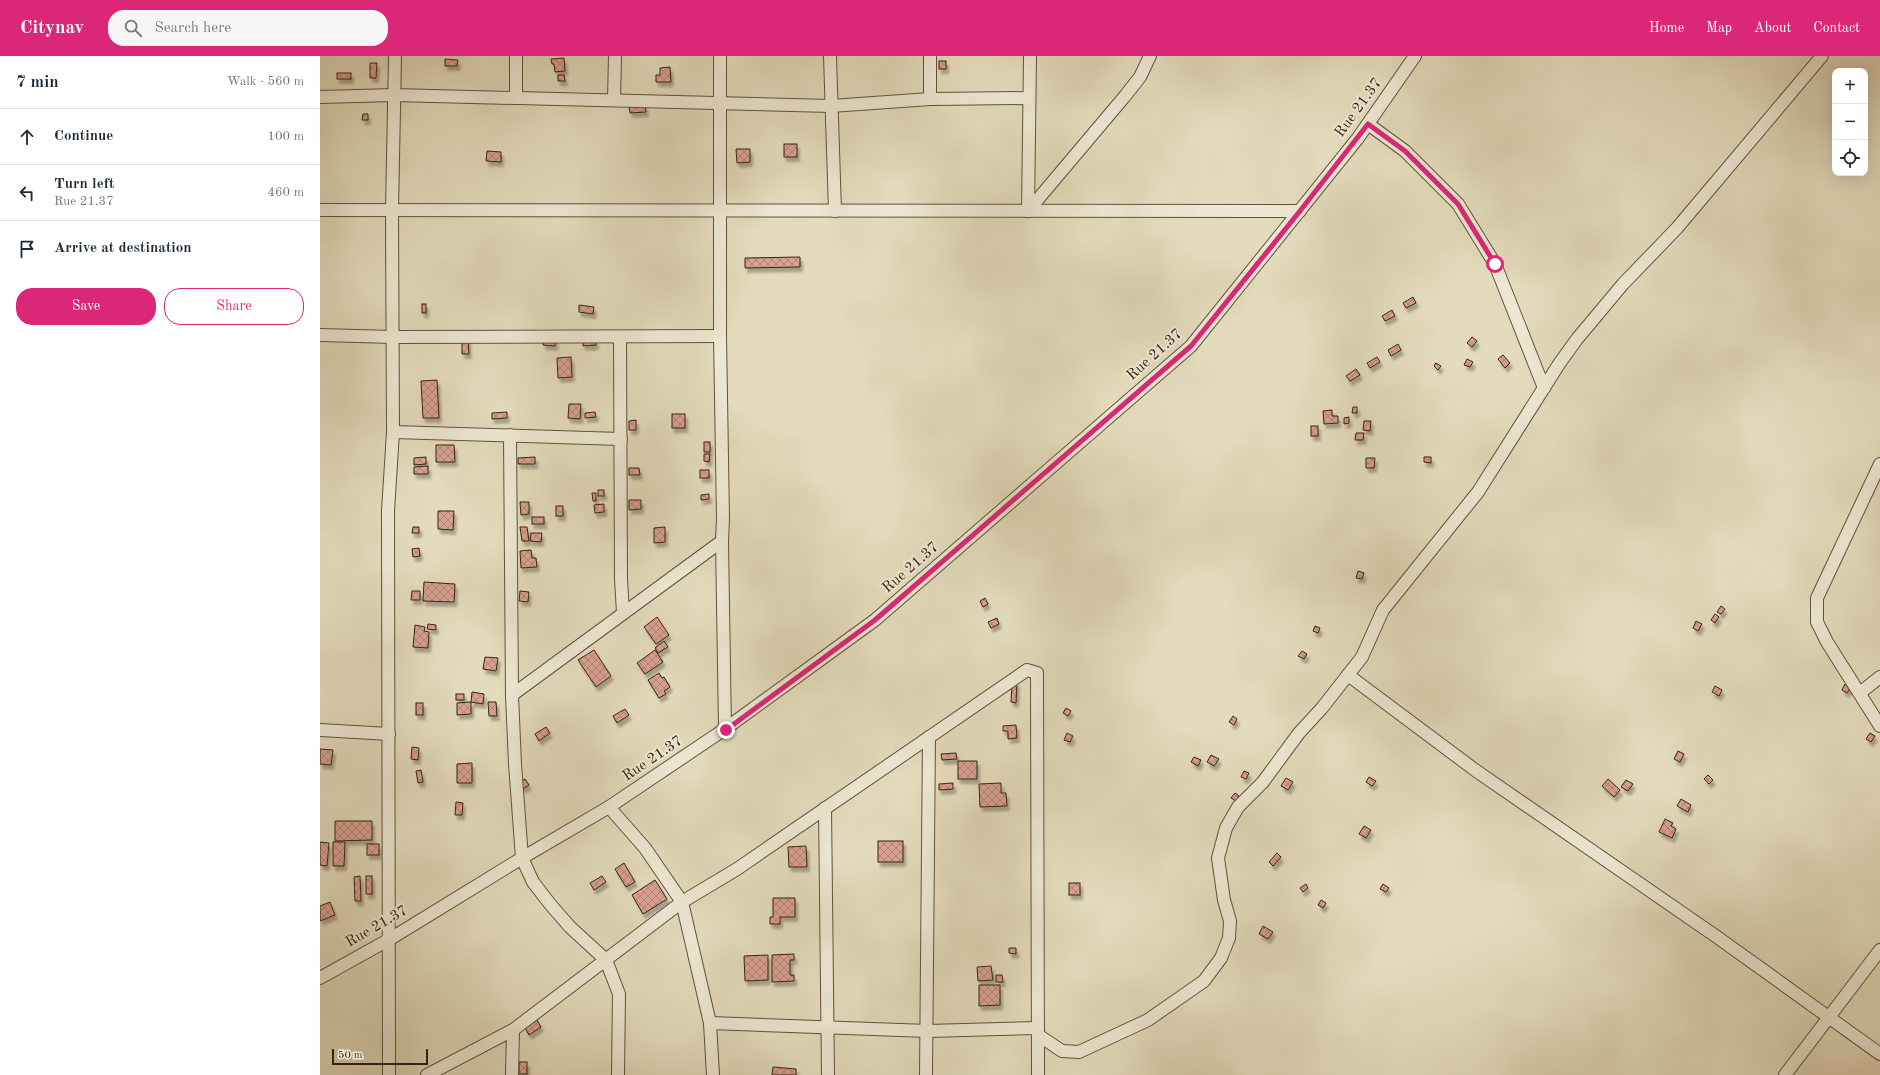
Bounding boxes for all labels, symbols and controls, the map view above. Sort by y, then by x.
search box [108,10,388,46]
icon: search [122,17,144,39]
text: Citynav [20,19,84,38]
text: Search here [154,21,231,36]
text: Home [1649,21,1684,35]
text: Map [1706,21,1732,35]
text: About [1754,21,1791,35]
text: Contact [1813,21,1860,35]
map controls [1832,68,1868,176]
button: + [1832,68,1868,104]
text: 7 min [16,74,59,91]
text: Walk · 560 m [227,75,304,88]
street label: Rue 21.37 [1333,76,1385,140]
button: − [1832,104,1868,140]
icon: ahead [16,126,38,148]
text: Continue [54,129,113,144]
text: 100 m [267,130,304,143]
button: locate [1832,140,1868,176]
text: Turn left [54,177,114,192]
icon: left [16,182,38,204]
text: 460 m [267,186,304,199]
text: Rue 21.37 [54,195,114,208]
icon: arrive [16,238,38,260]
text: Arrive at destination [54,241,192,256]
route start [1486,255,1504,273]
button: Save [16,288,156,325]
button: Share [164,288,304,325]
street label: Rue 21.37 [1124,326,1186,384]
street label: Rue 21.37 [880,540,942,596]
route end [717,721,735,739]
street label: Rue 21.37 [620,734,686,784]
street label: Rue 21.37 [343,903,411,951]
scale bar [332,1047,428,1066]
text: 50 m [338,1050,363,1061]

